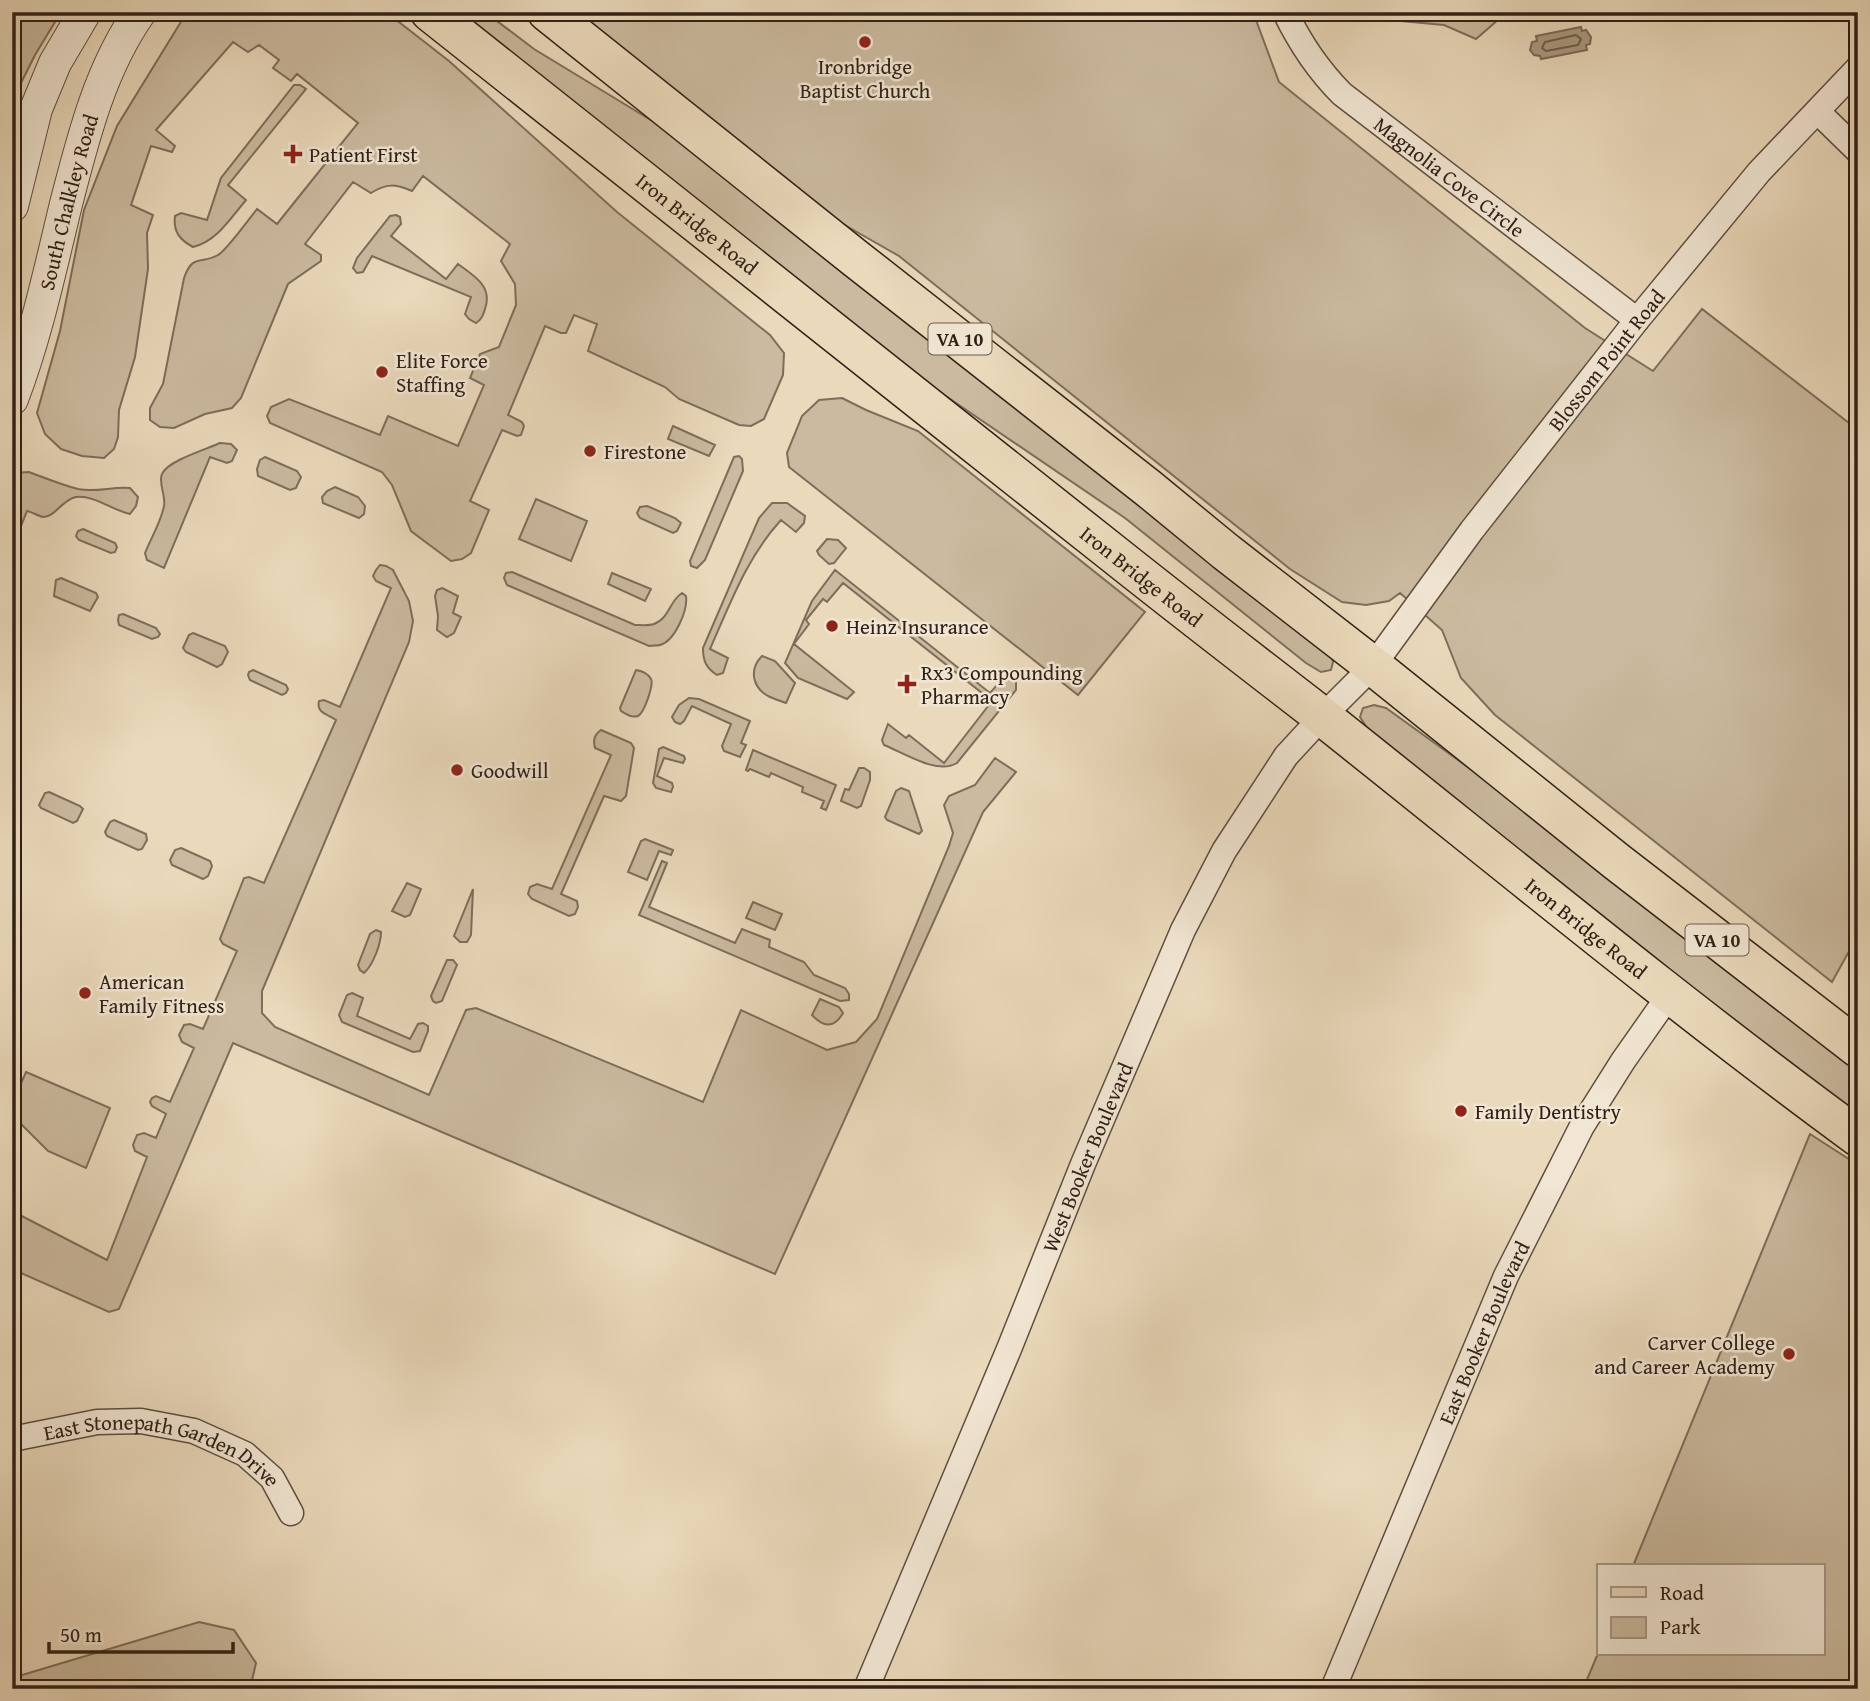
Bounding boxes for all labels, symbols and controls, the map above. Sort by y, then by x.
marker: Ironbridge Baptist Church [857,34,873,50]
place label: Ironbridge Baptist Church [800,51,930,106]
street label: South Chalkley Road [30,109,106,293]
street label: Magnolia Cove Circle [1368,109,1532,245]
place label: Patient First [309,139,418,170]
marker: Patient First [283,144,303,164]
street label: Iron Bridge Road [630,165,766,282]
street label: Blossom Point Road [1540,282,1672,437]
road number: VA 10 [928,324,992,354]
place label: Elite Force Staffing [396,345,488,400]
marker: Elite Force Staffing [374,364,390,380]
place label: Firestone [604,436,687,467]
marker: Firestone [582,443,598,459]
street label: Iron Bridge Road [1074,518,1210,635]
place label: Heinz Insurance [846,611,989,642]
marker: Heinz Insurance [824,618,840,634]
place label: Rx3 Compounding Pharmacy [921,657,1083,712]
marker: Rx3 Compounding Pharmacy [899,676,915,692]
place label: Goodwill [471,755,549,786]
marker: Goodwill [449,762,465,778]
street label: Iron Bridge Road [1519,869,1655,987]
road number: VA 10 [1686,924,1748,956]
place label: American Family Fitness [99,966,224,1021]
marker: American Family Fitness [77,985,93,1001]
street label: West Booker Boulevard [1034,1056,1141,1257]
place label: Family Dentistry [1475,1096,1621,1127]
marker: Family Dentistry [1453,1103,1469,1119]
street label: East Booker Boulevard [1430,1235,1537,1429]
place label: Carver College and Career Academy [1594,1327,1776,1382]
marker: Carver College and Career Academy [1781,1346,1797,1362]
street label: East Stonepath Garden Drive [41,1405,289,1492]
legend [1597,1564,1825,1656]
text: Road [1660,1577,1705,1608]
scale bar [49,1610,233,1654]
text: Park [1660,1611,1701,1642]
text: 50 m [60,1619,102,1650]

